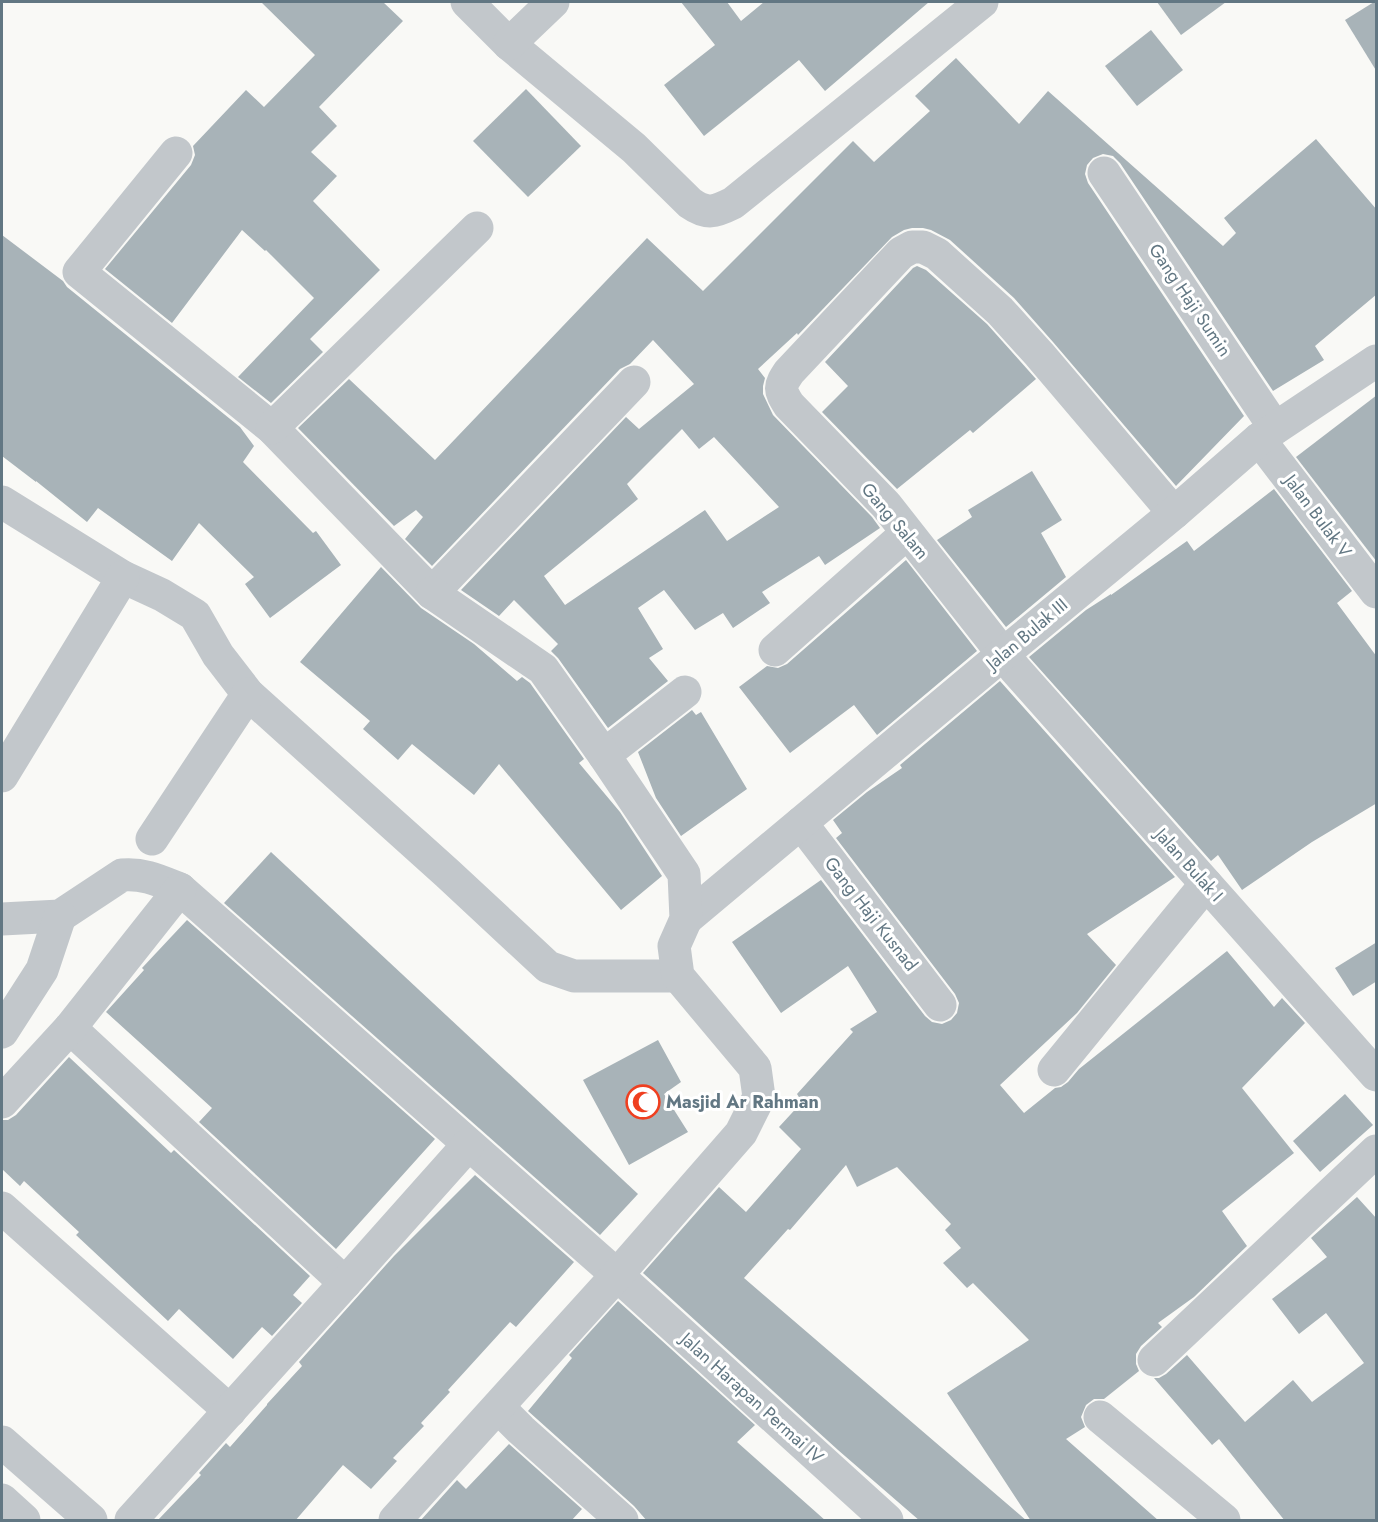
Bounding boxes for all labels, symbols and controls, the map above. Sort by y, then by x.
street label: Gang Haji Sumin [1143,238,1237,362]
street label: Jalan Bulak V [1277,467,1358,563]
street label: Gang Salam [855,477,935,565]
street label: Jalan Bulak III [979,592,1073,677]
street label: Jalan Bulak I [1148,821,1229,907]
street label: Gang Haji Kusnad [818,851,924,977]
mosque icon: Masjid Ar Rahman [625,1084,661,1120]
place label: Masjid Ar Rahman [666,1089,819,1115]
street label: Jalan Harapan Permai IV [673,1325,829,1469]

